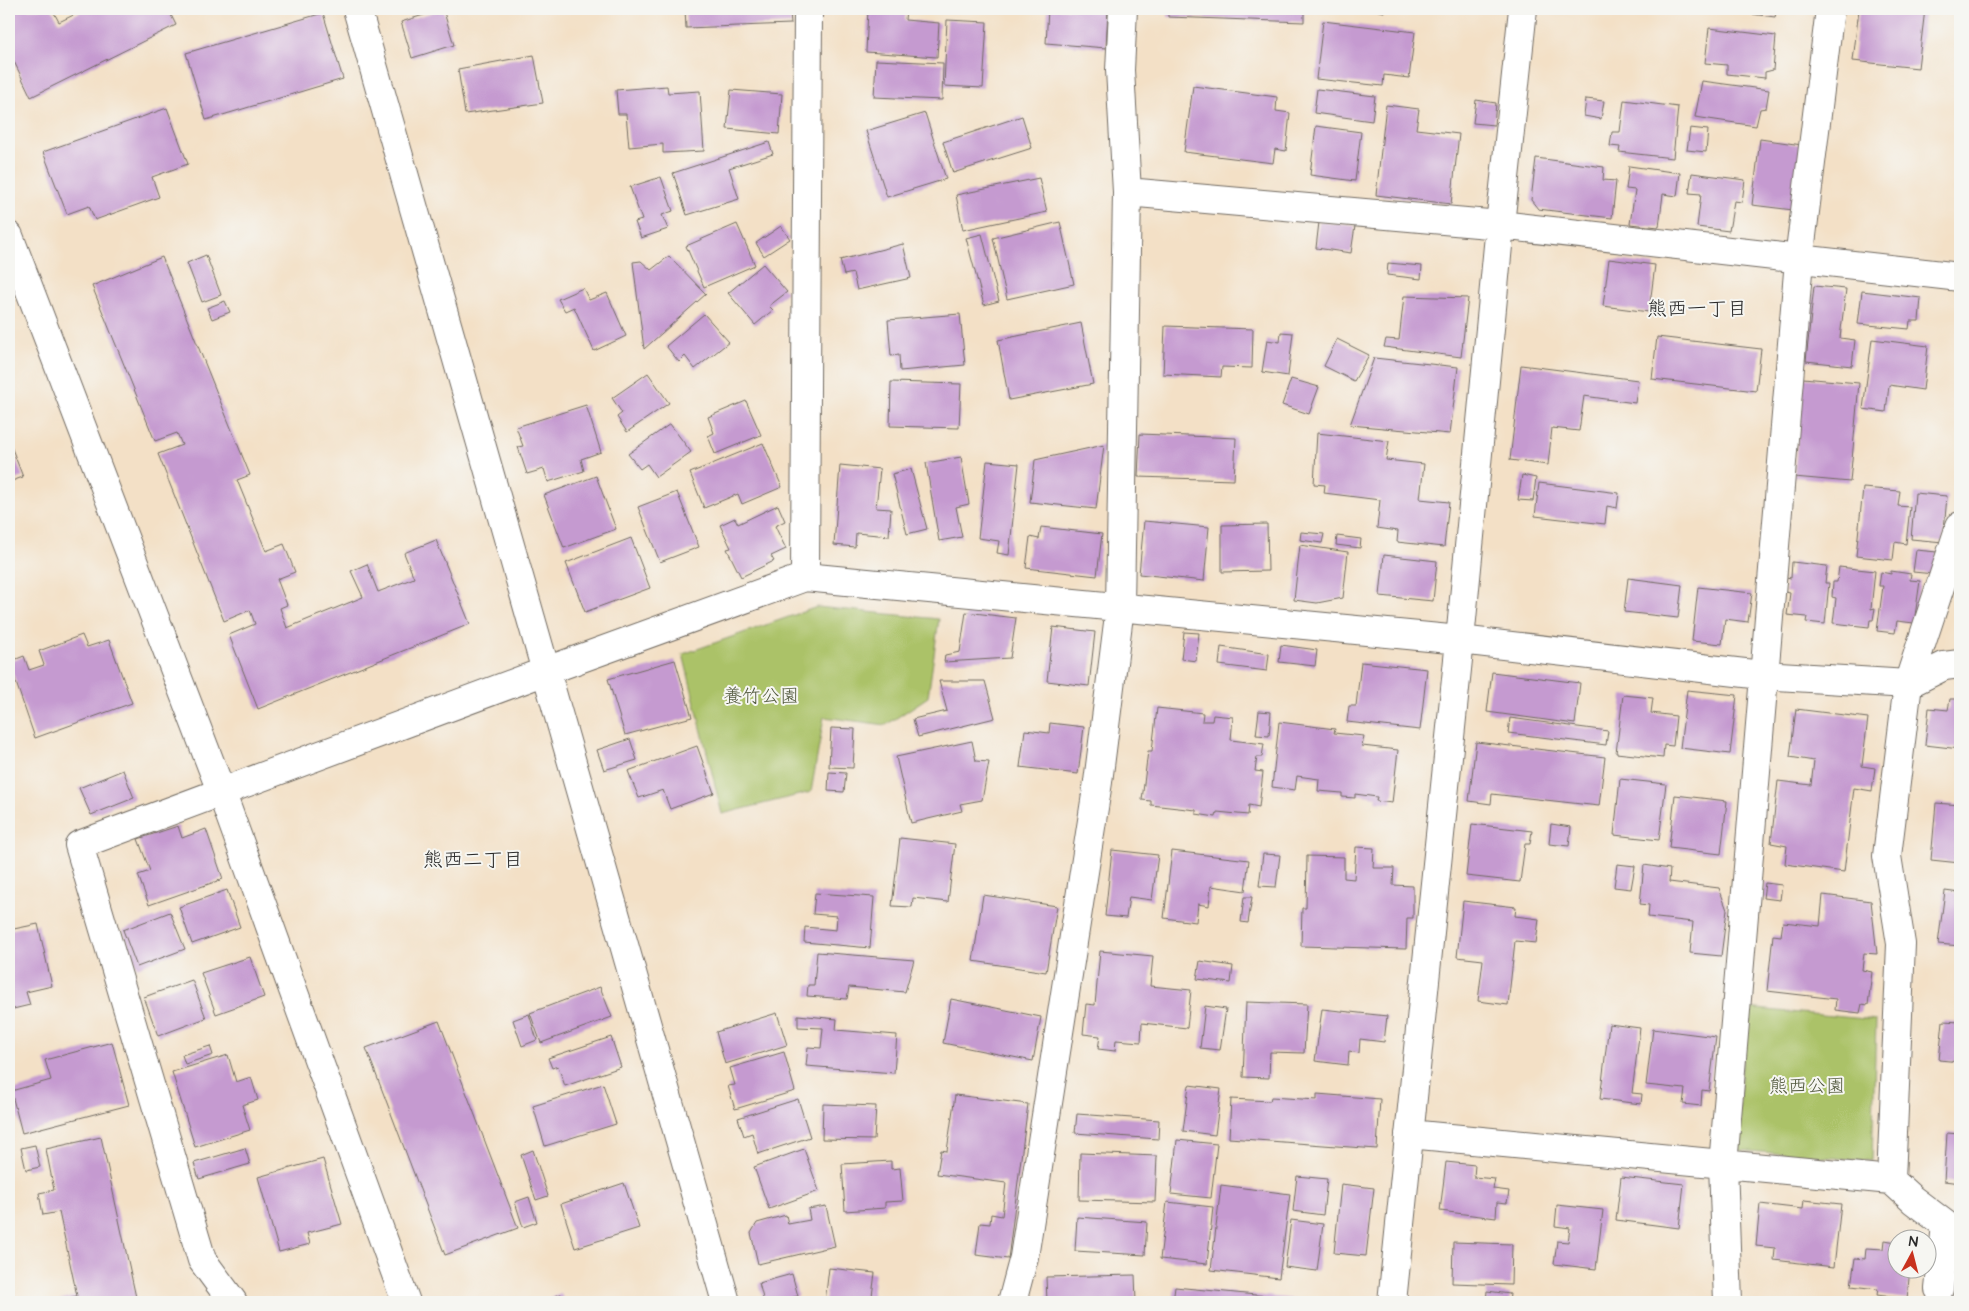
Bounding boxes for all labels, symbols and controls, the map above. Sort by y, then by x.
district label: 熊西一丁目 [1647,295,1747,323]
park label: 養竹公園 [723,683,799,710]
district label: 熊西二丁目 [423,846,523,874]
park label: 熊西公園 [1769,1073,1845,1100]
north arrow [1886,1228,1936,1278]
text: N [1908,1232,1919,1253]

